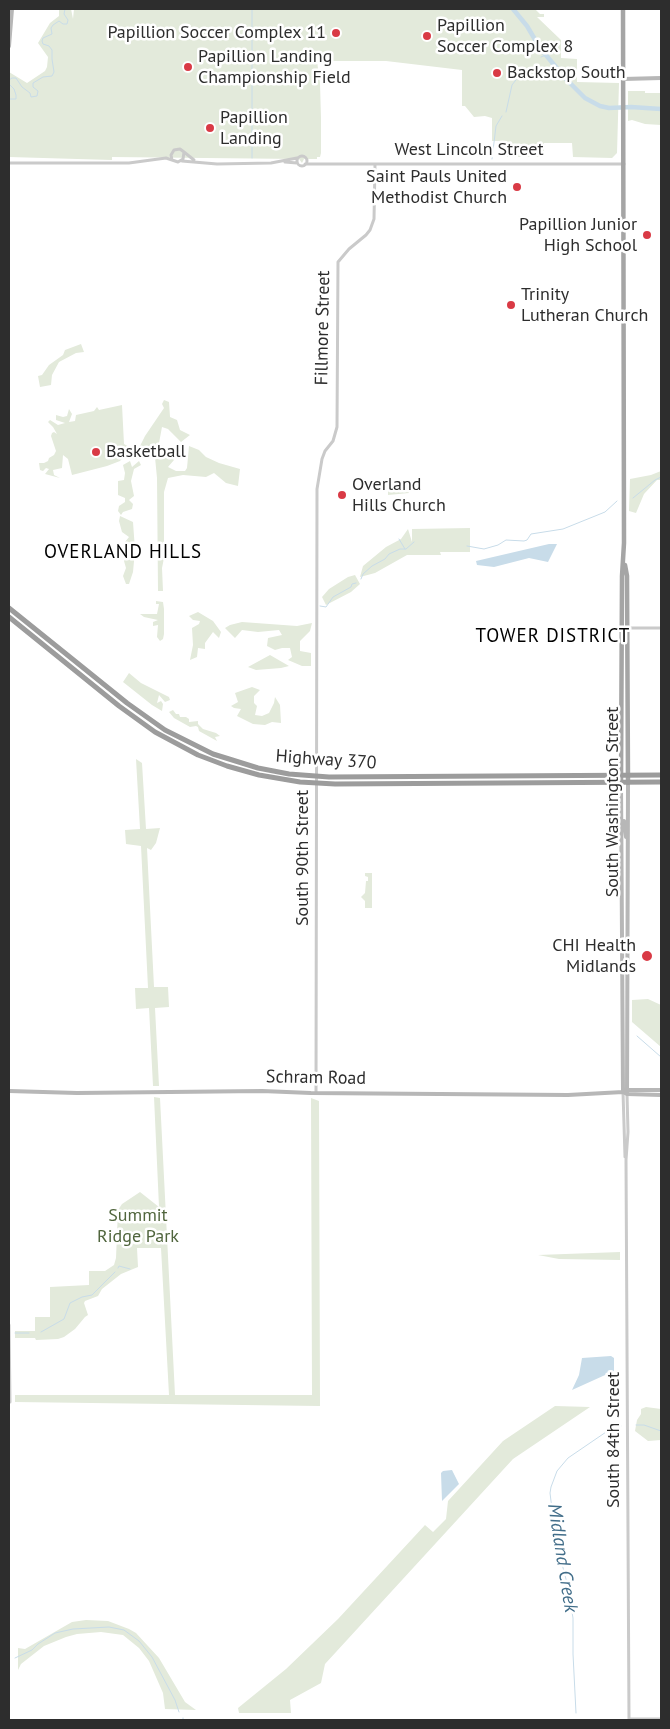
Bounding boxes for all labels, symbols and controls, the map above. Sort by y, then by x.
place label: Papillion Soccer Complex 8 [437,15,573,58]
place label: Papillion Soccer Complex 11 [107,22,326,44]
marker: Papillion Soccer Complex 11 [330,27,342,39]
marker: Papillion Soccer Complex 8 [421,30,433,42]
place label: Papillion Landing Championship Field [198,46,351,88]
marker: Papillion Landing Championship Field [182,61,194,73]
place label: Backstop South [507,62,626,84]
marker: Backstop South [491,67,503,79]
place label: Papillion Landing [220,107,288,150]
marker: Papillion Landing [204,122,216,134]
street label: West Lincoln Street [395,139,543,161]
place label: Saint Pauls United Methodist Church [366,166,507,208]
marker: Saint Pauls United Methodist Church [511,181,523,193]
place label: Papillion Junior High School [519,214,637,256]
marker: Papillion Junior High School [641,229,653,241]
street label: Fillmore Street [311,270,335,386]
place label: Trinity Lutheran Church [521,284,648,326]
marker: Trinity Lutheran Church [505,299,517,311]
place label: Basketball [106,441,186,463]
marker: Basketball [90,446,102,458]
place label: Overland Hills Church [352,474,446,516]
marker: Overland Hills Church [336,489,348,501]
district label: OVERLAND HILLS [42,542,204,564]
district label: TOWER DISTRICT [474,626,632,648]
street label: South Washington Street [602,707,624,897]
street label: Highway 370 [275,746,377,774]
street label: South 90th Street [292,790,314,926]
place label: CHI Health Midlands [552,935,636,978]
marker: CHI Health Midlands [640,949,654,963]
street label: Schram Road [266,1066,366,1090]
park label: Summit Ridge Park [97,1205,179,1248]
street label: South 84th Street [603,1372,625,1508]
water label: Midland Creek [542,1502,582,1614]

